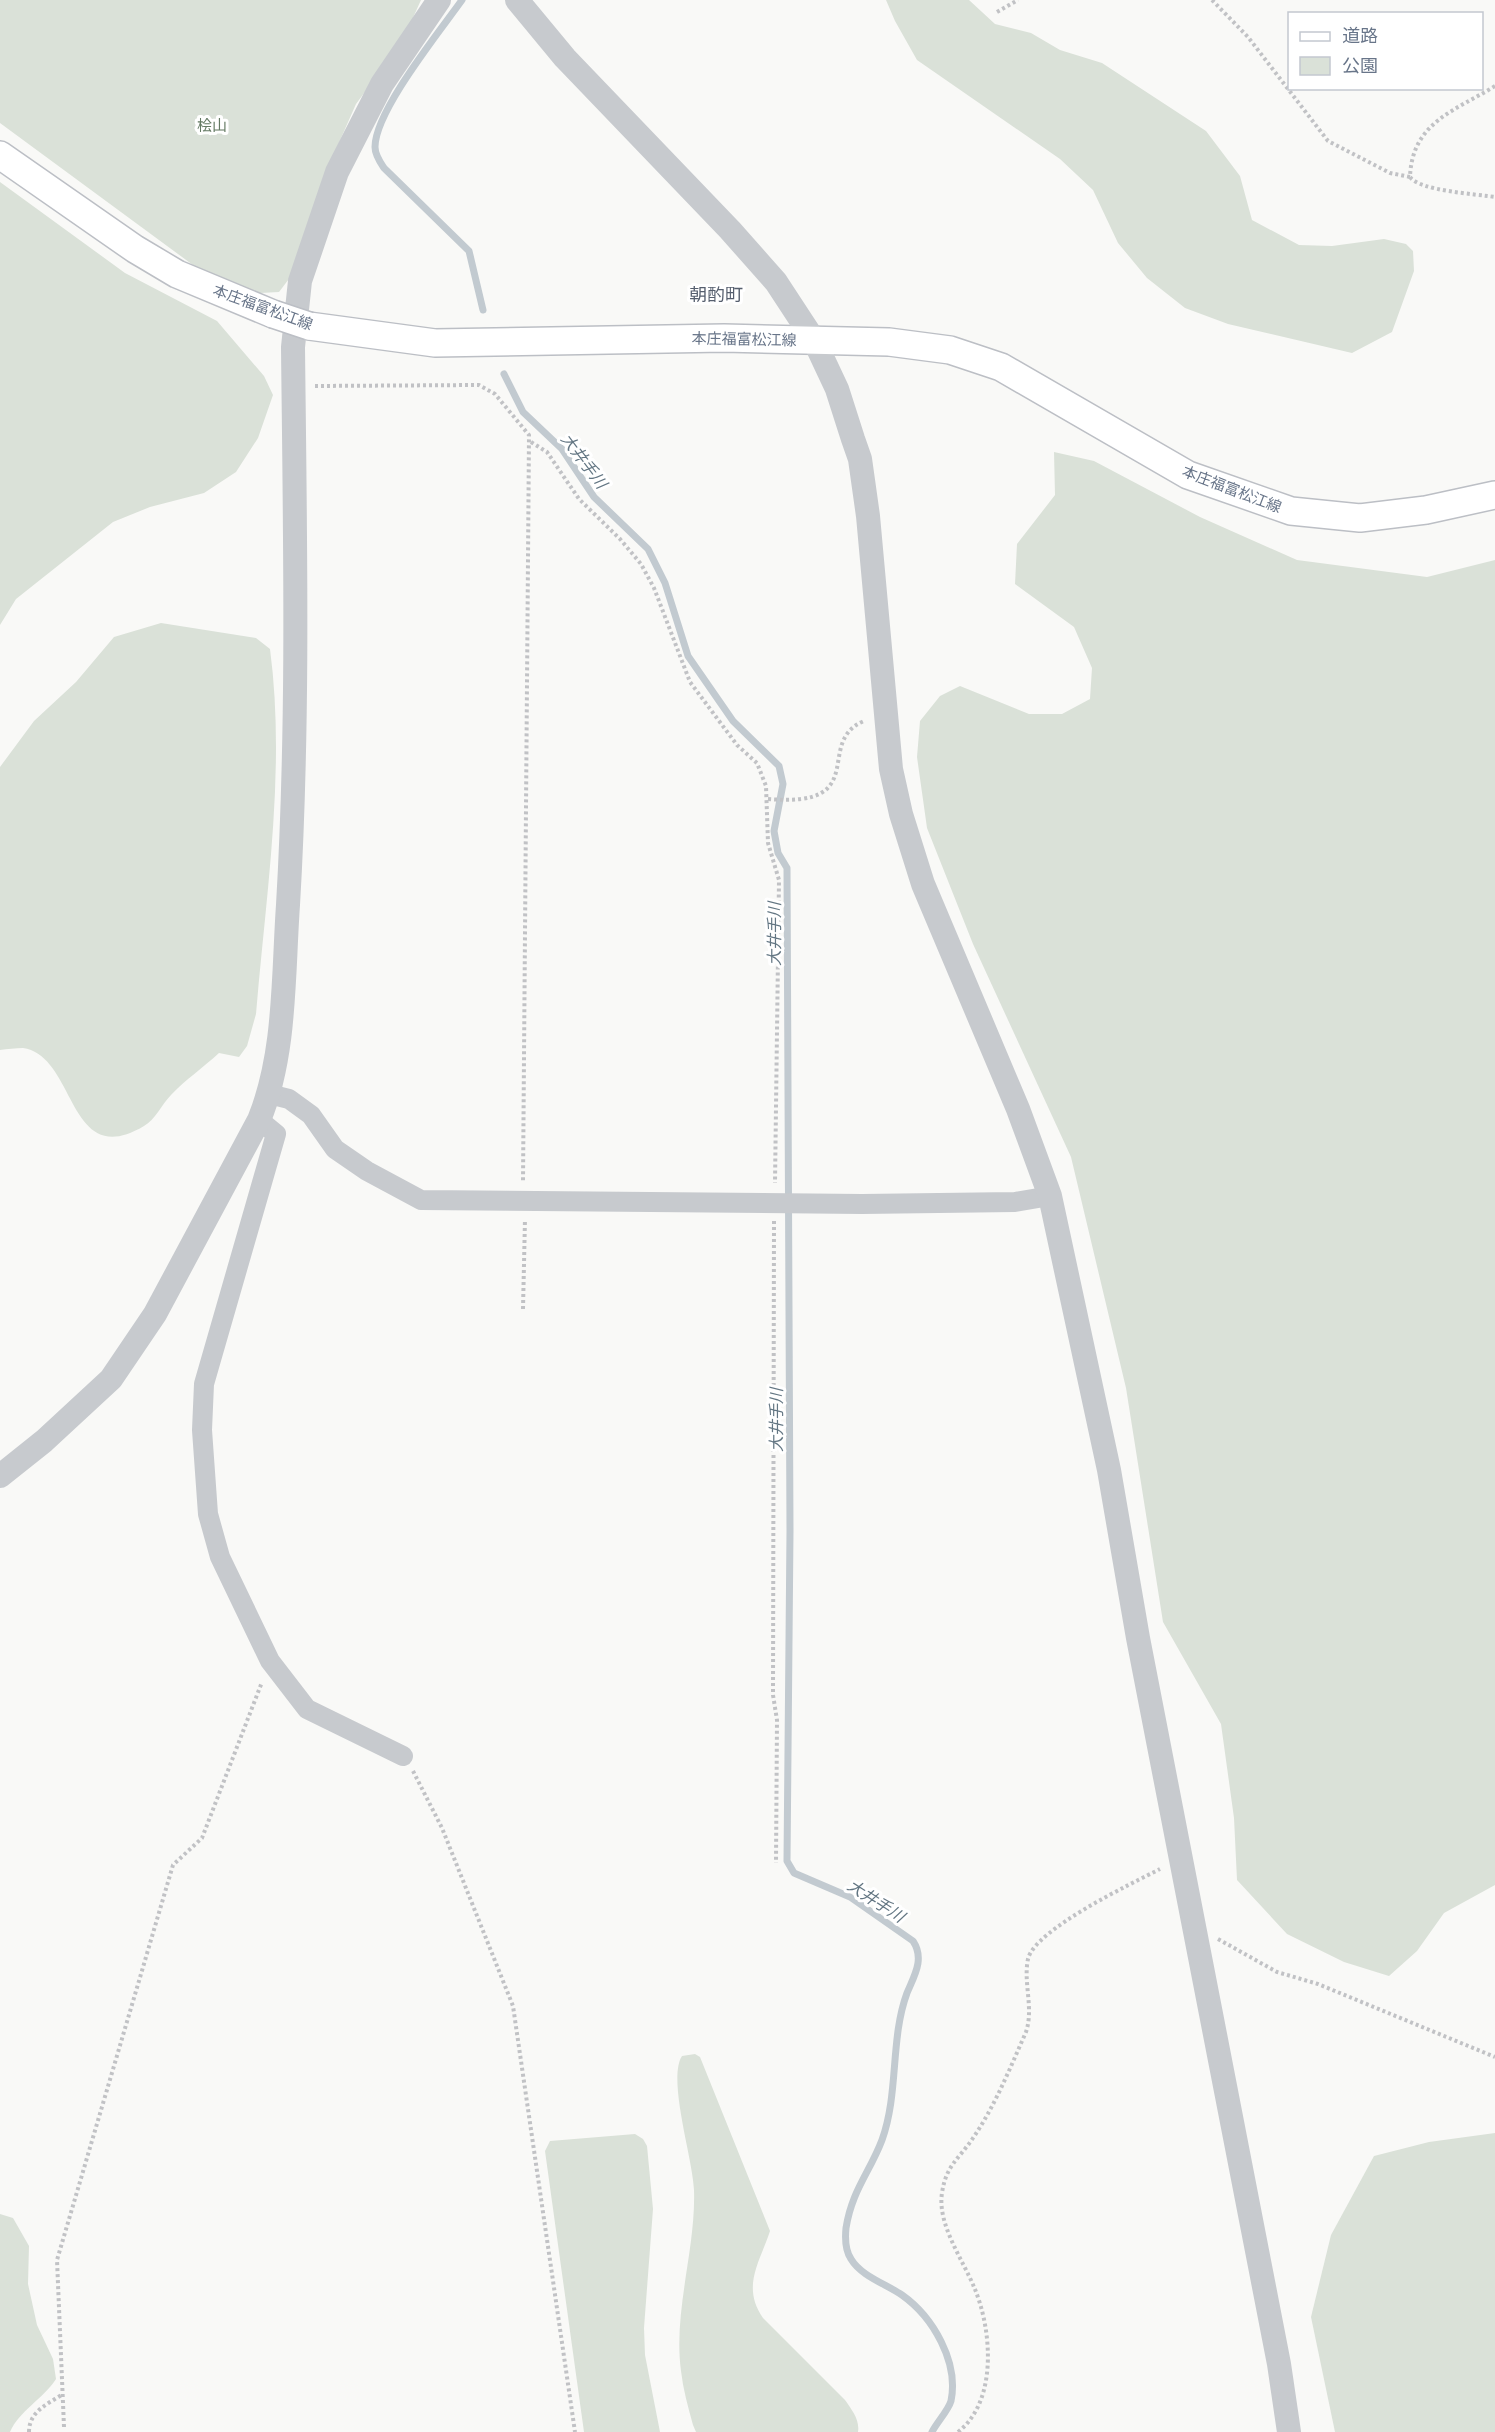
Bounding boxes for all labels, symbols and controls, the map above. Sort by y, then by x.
legend [1288,12,1483,90]
text: 道路 [1342,26,1378,46]
text: 公園 [1342,56,1378,76]
park label: 桧山 [197,117,227,134]
street label: 本庄福富松江線 [211,281,315,333]
district label: 朝酌町 [689,285,743,305]
street label: 本庄福富松江線 [691,330,797,348]
water label: 大井手川 [558,430,611,493]
street label: 本庄福富松江線 [1180,462,1284,516]
water label: 大井手川 [766,900,783,966]
water label: 大井手川 [768,1386,785,1452]
water label: 大井手川 [845,1876,909,1927]

